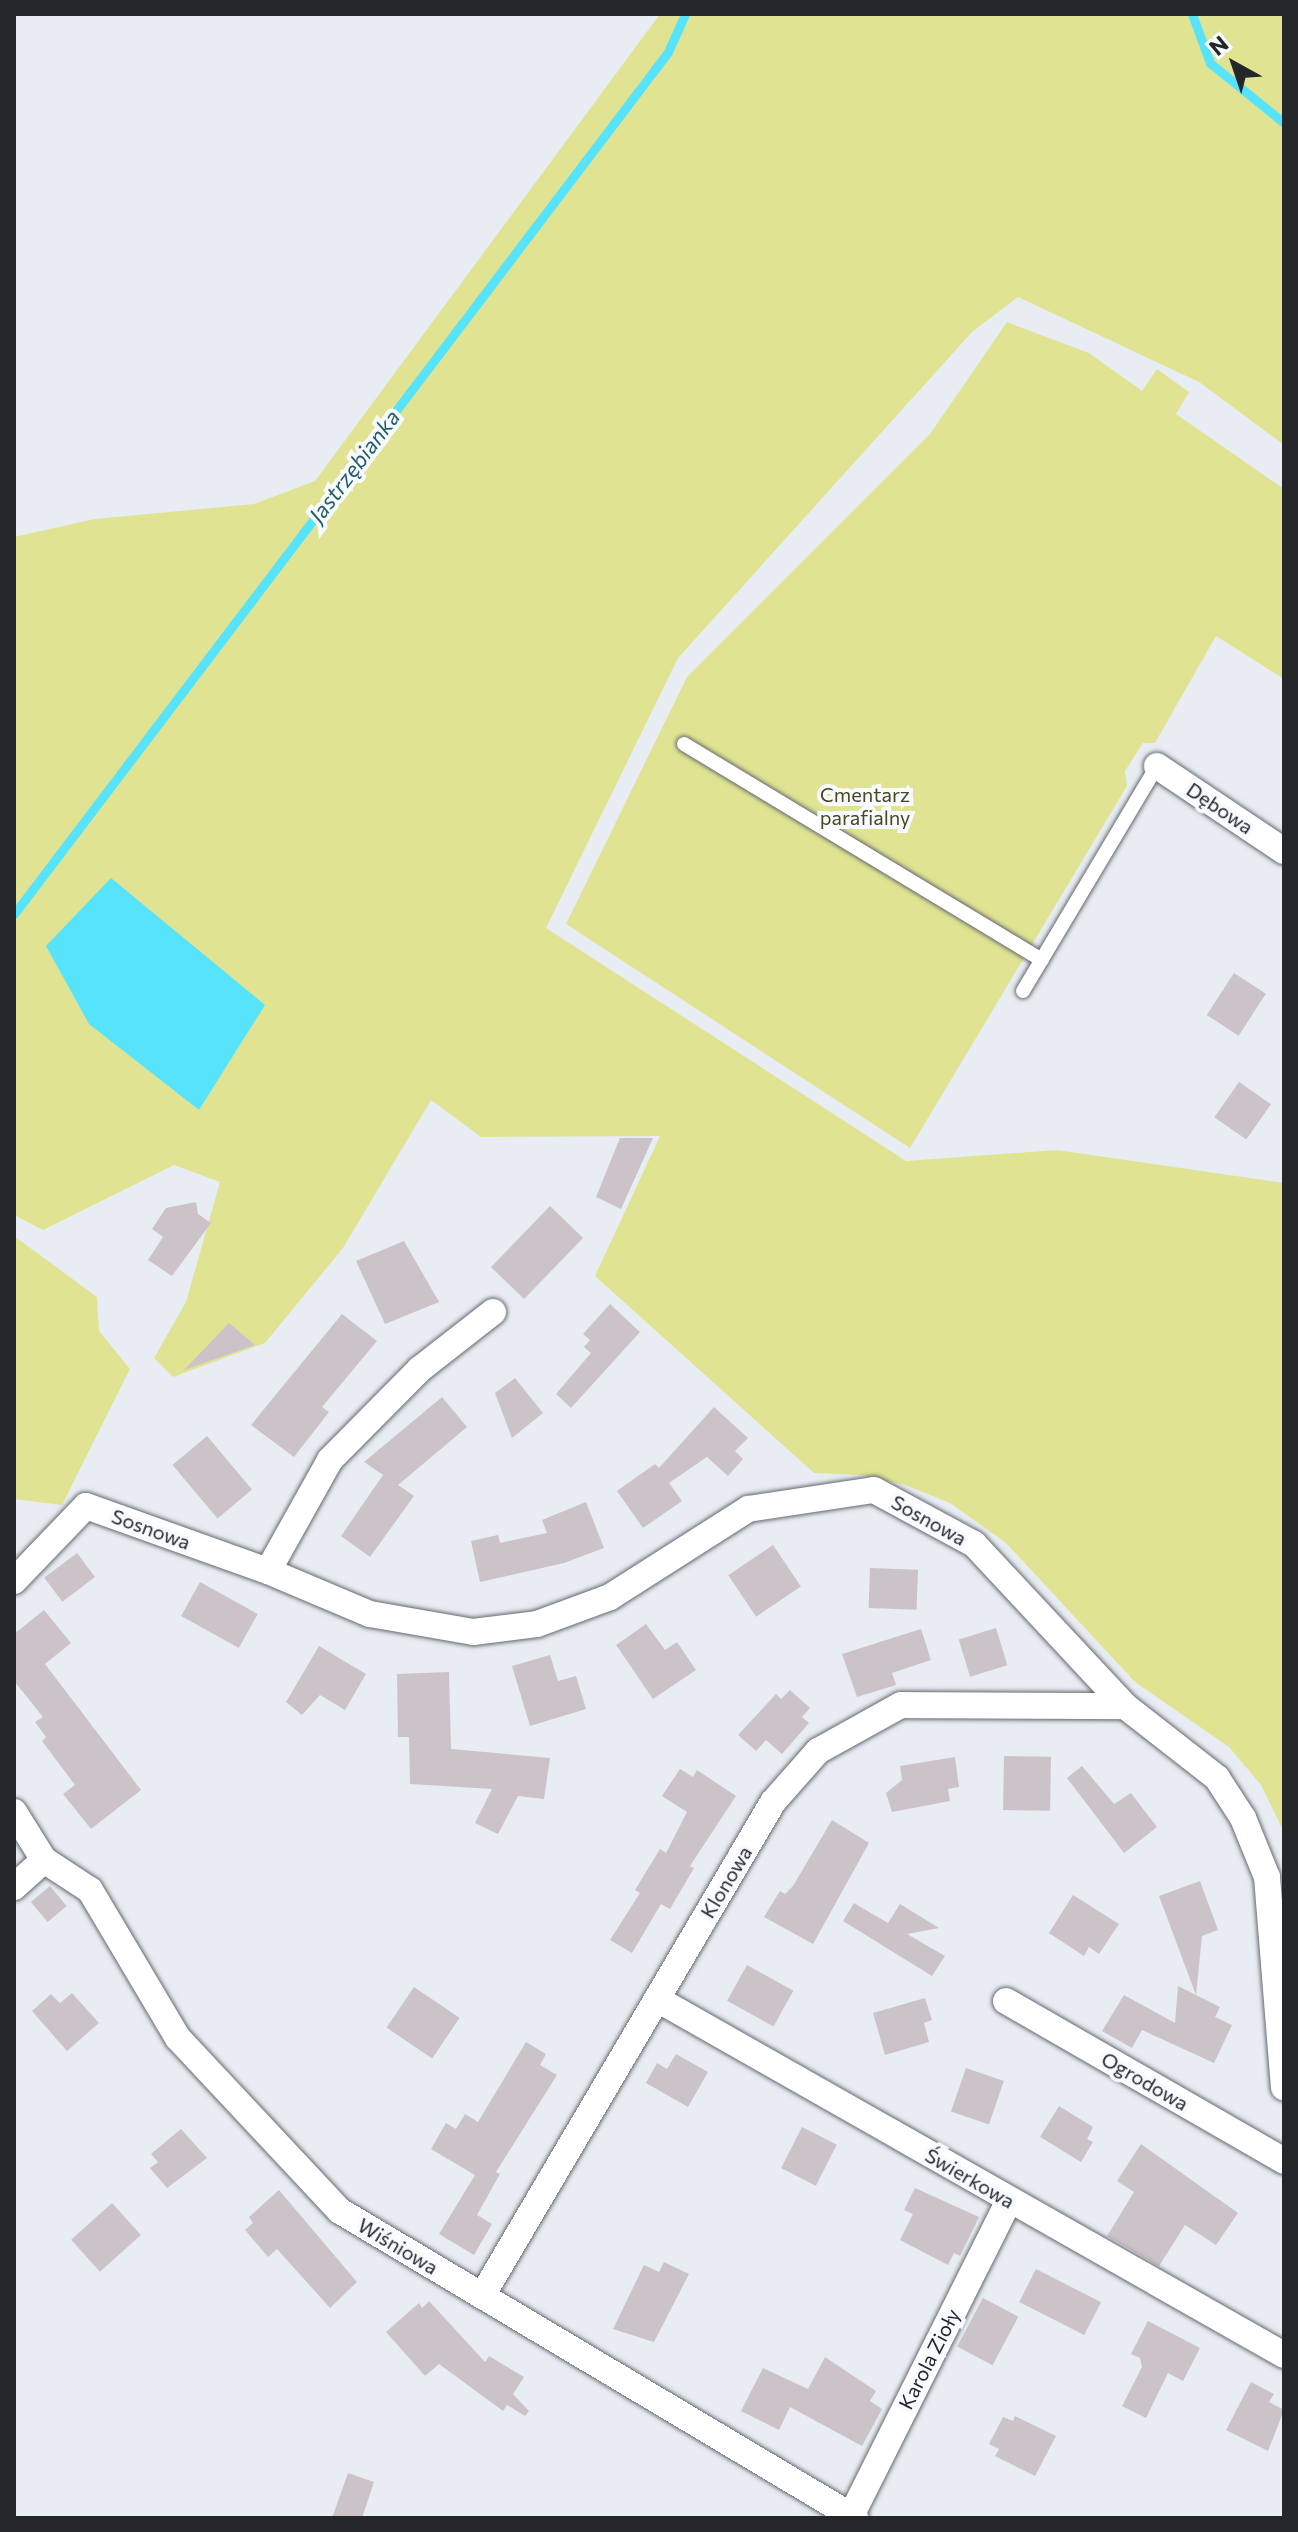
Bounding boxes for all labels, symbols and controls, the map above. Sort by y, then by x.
north arrow [1194,24,1274,104]
text: N [1203,30,1233,61]
water label: Jastrzębianka [303,404,405,528]
street label: Dębowa [1182,777,1258,839]
park label: Cmentarz parafialny [820,782,910,829]
street label: Sosnowa [887,1490,971,1550]
street label: Sosnowa [108,1504,194,1554]
street label: Klonowa [695,1842,757,1922]
street label: Ogrodowa [1097,2047,1193,2115]
street label: Świerkowa [921,2143,1019,2213]
street label: Wiśniowa [354,2213,442,2279]
street label: Karola Zioły [893,2305,965,2413]

